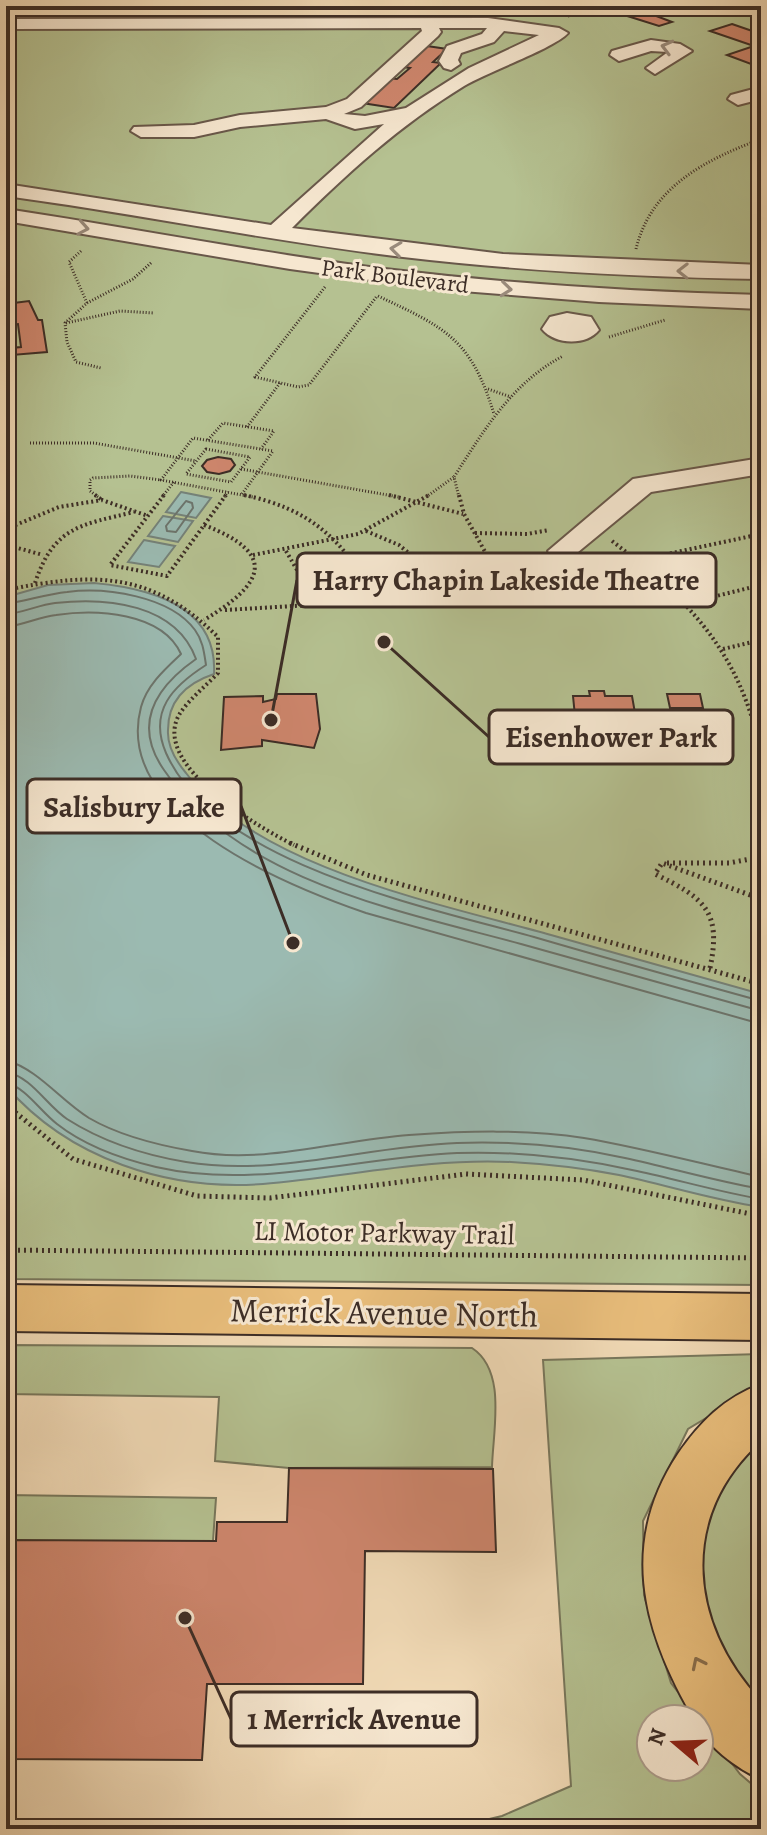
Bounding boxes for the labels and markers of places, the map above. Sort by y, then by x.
callout: Harry Chapin Lakeside Theatre [297,553,716,607]
callout: Eisenhower Park [489,710,733,764]
callout: Salisbury Lake [27,779,241,833]
callout: 1 Merrick Avenue [231,1692,477,1746]

